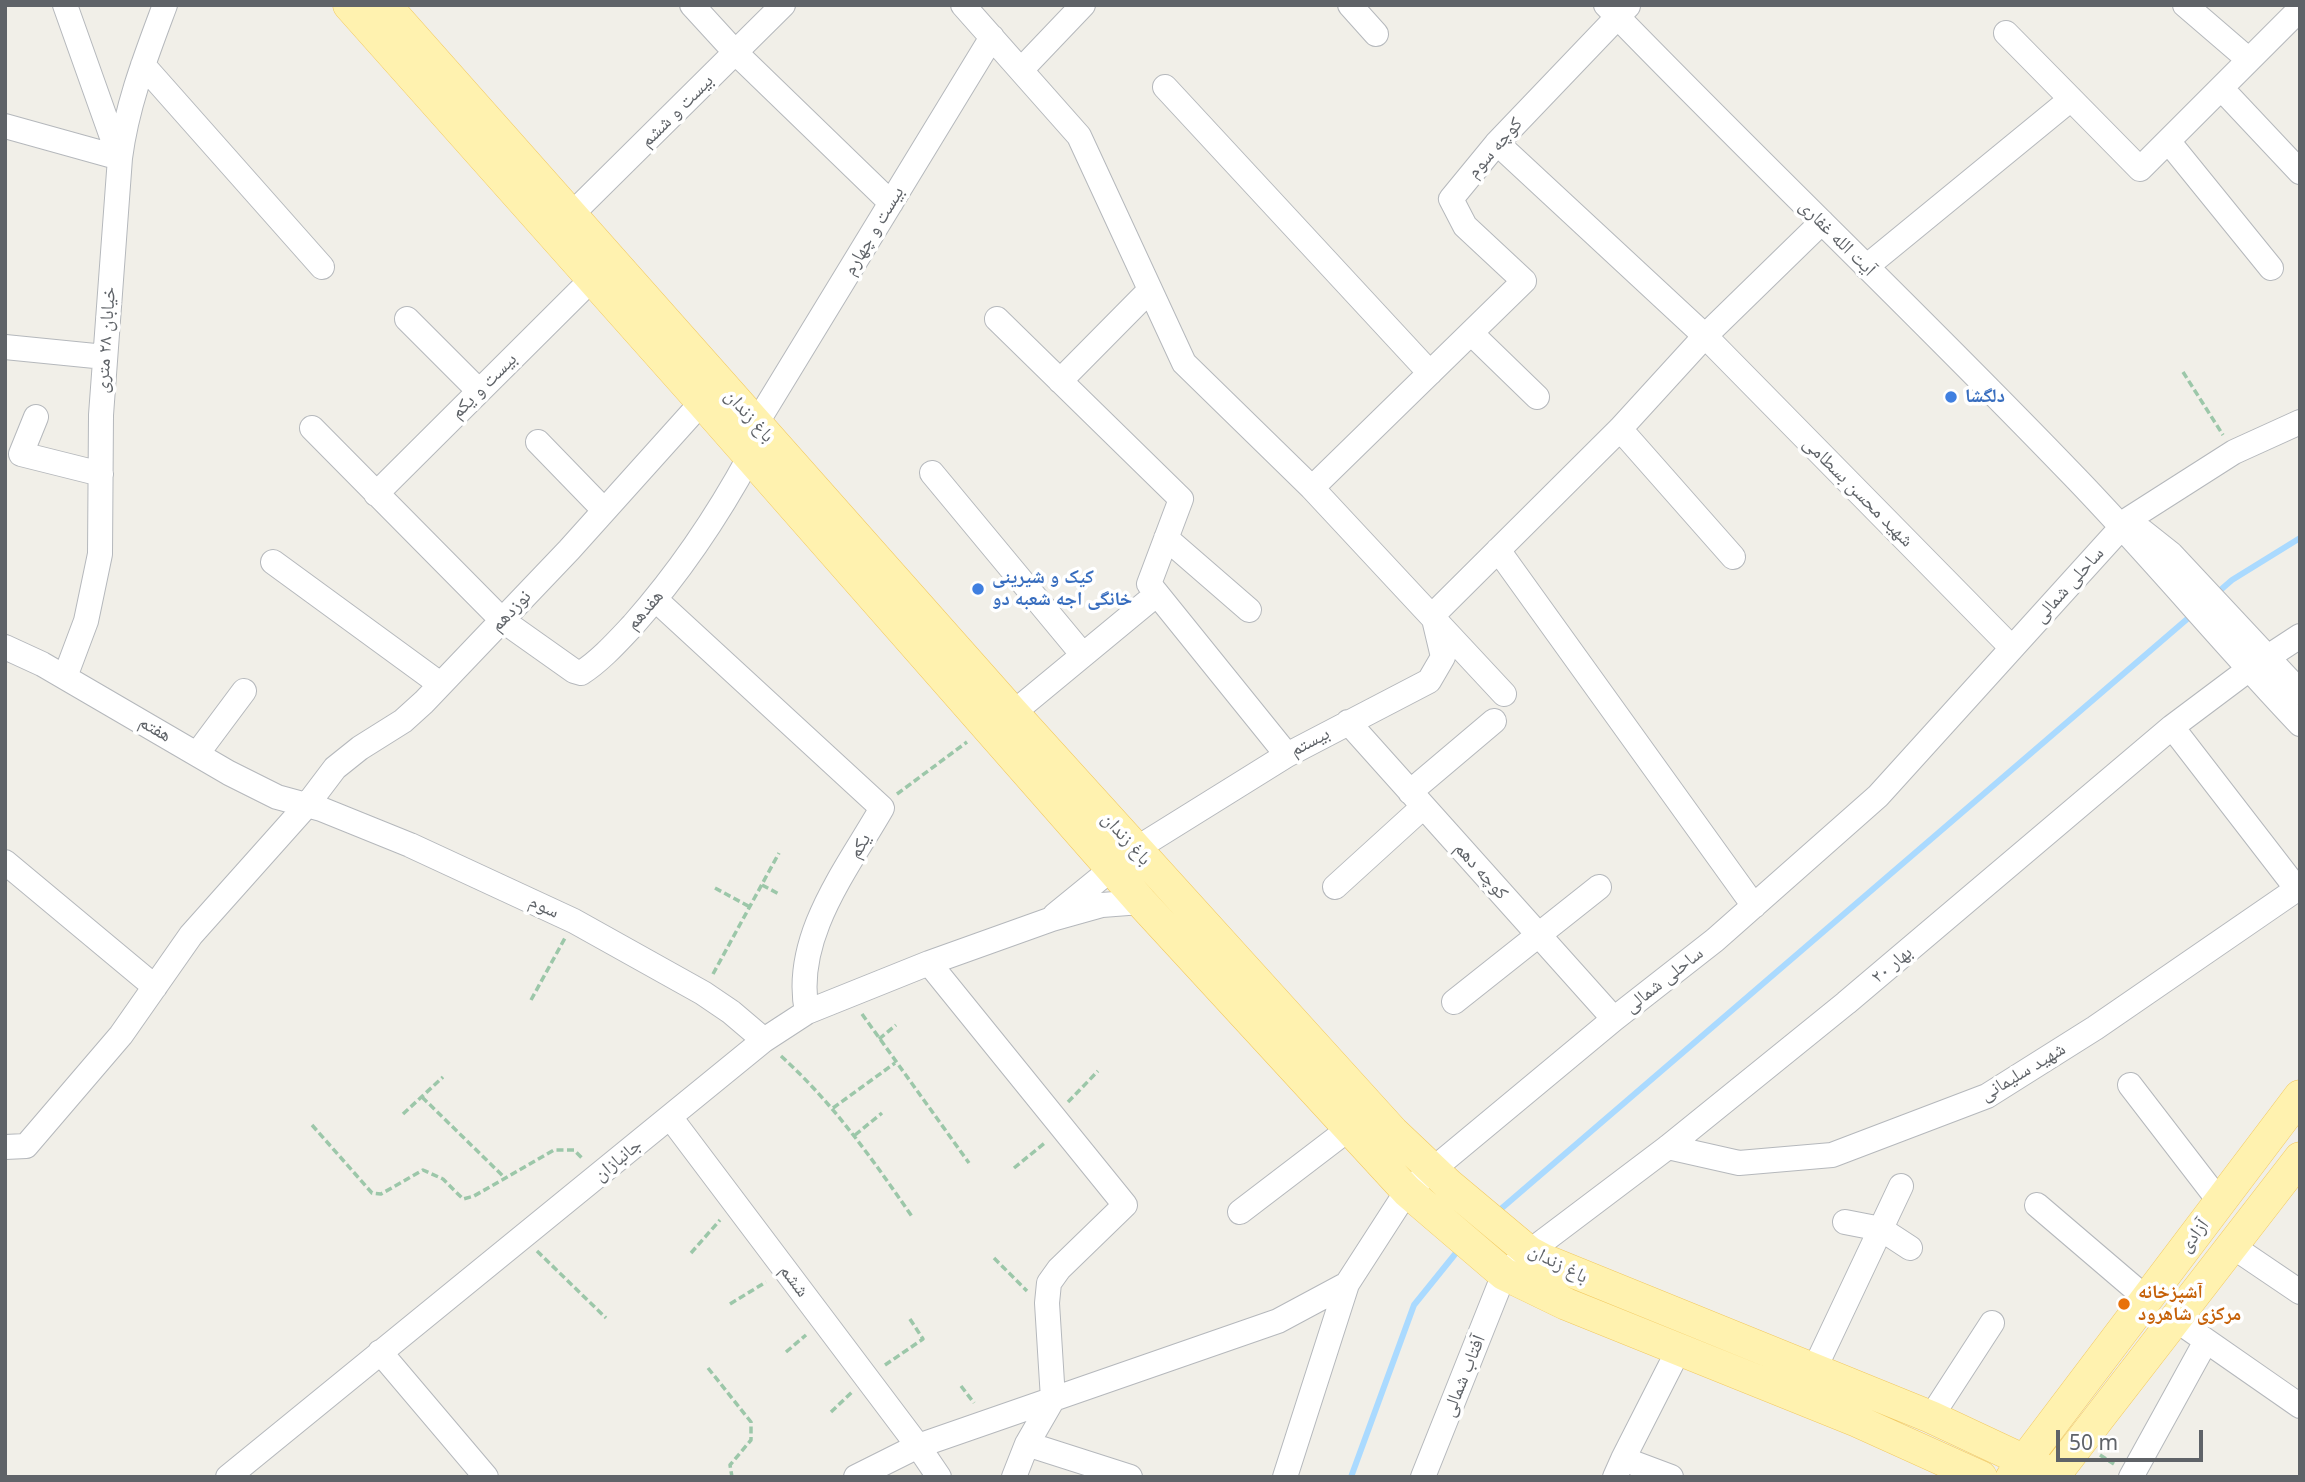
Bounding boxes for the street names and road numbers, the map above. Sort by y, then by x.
street label: بیست و ششم [636,70,718,152]
street label: کوچه سوم [1462,113,1528,183]
street label: بیست و چهارم [839,182,909,280]
street label: آیت الله غفاری [1794,195,1880,281]
street label: خیابان ۲۸ متری [91,286,121,394]
street label: بیست و یکم [446,348,522,424]
street label: باغ زندان [719,385,779,447]
street label: شهید محسن بسطامی [1798,432,1918,552]
street label: ساحلی شمالی [2029,542,2109,628]
street label: نوزدهم [486,585,536,637]
street label: هفدهم [621,585,669,635]
street label: هفتم [135,711,175,747]
street label: بیستم [1286,722,1334,762]
street label: باغ زندان [1096,808,1156,870]
street label: یکم [844,829,876,863]
street label: کوچه دهم [1449,837,1513,905]
street label: سوم [525,890,563,924]
street label: بهار ۲۰ [1867,941,1917,989]
street label: ساحلی شمالی [1620,942,1708,1018]
street label: شهید سلیمانی [1976,1038,2070,1106]
street label: جانبازان [589,1134,647,1186]
street label: آزادی [2174,1215,2214,1257]
street label: باغ زندان [1524,1239,1592,1289]
street label: ششم [774,1260,814,1302]
street label: آفتاب شمالی [1437,1332,1491,1420]

